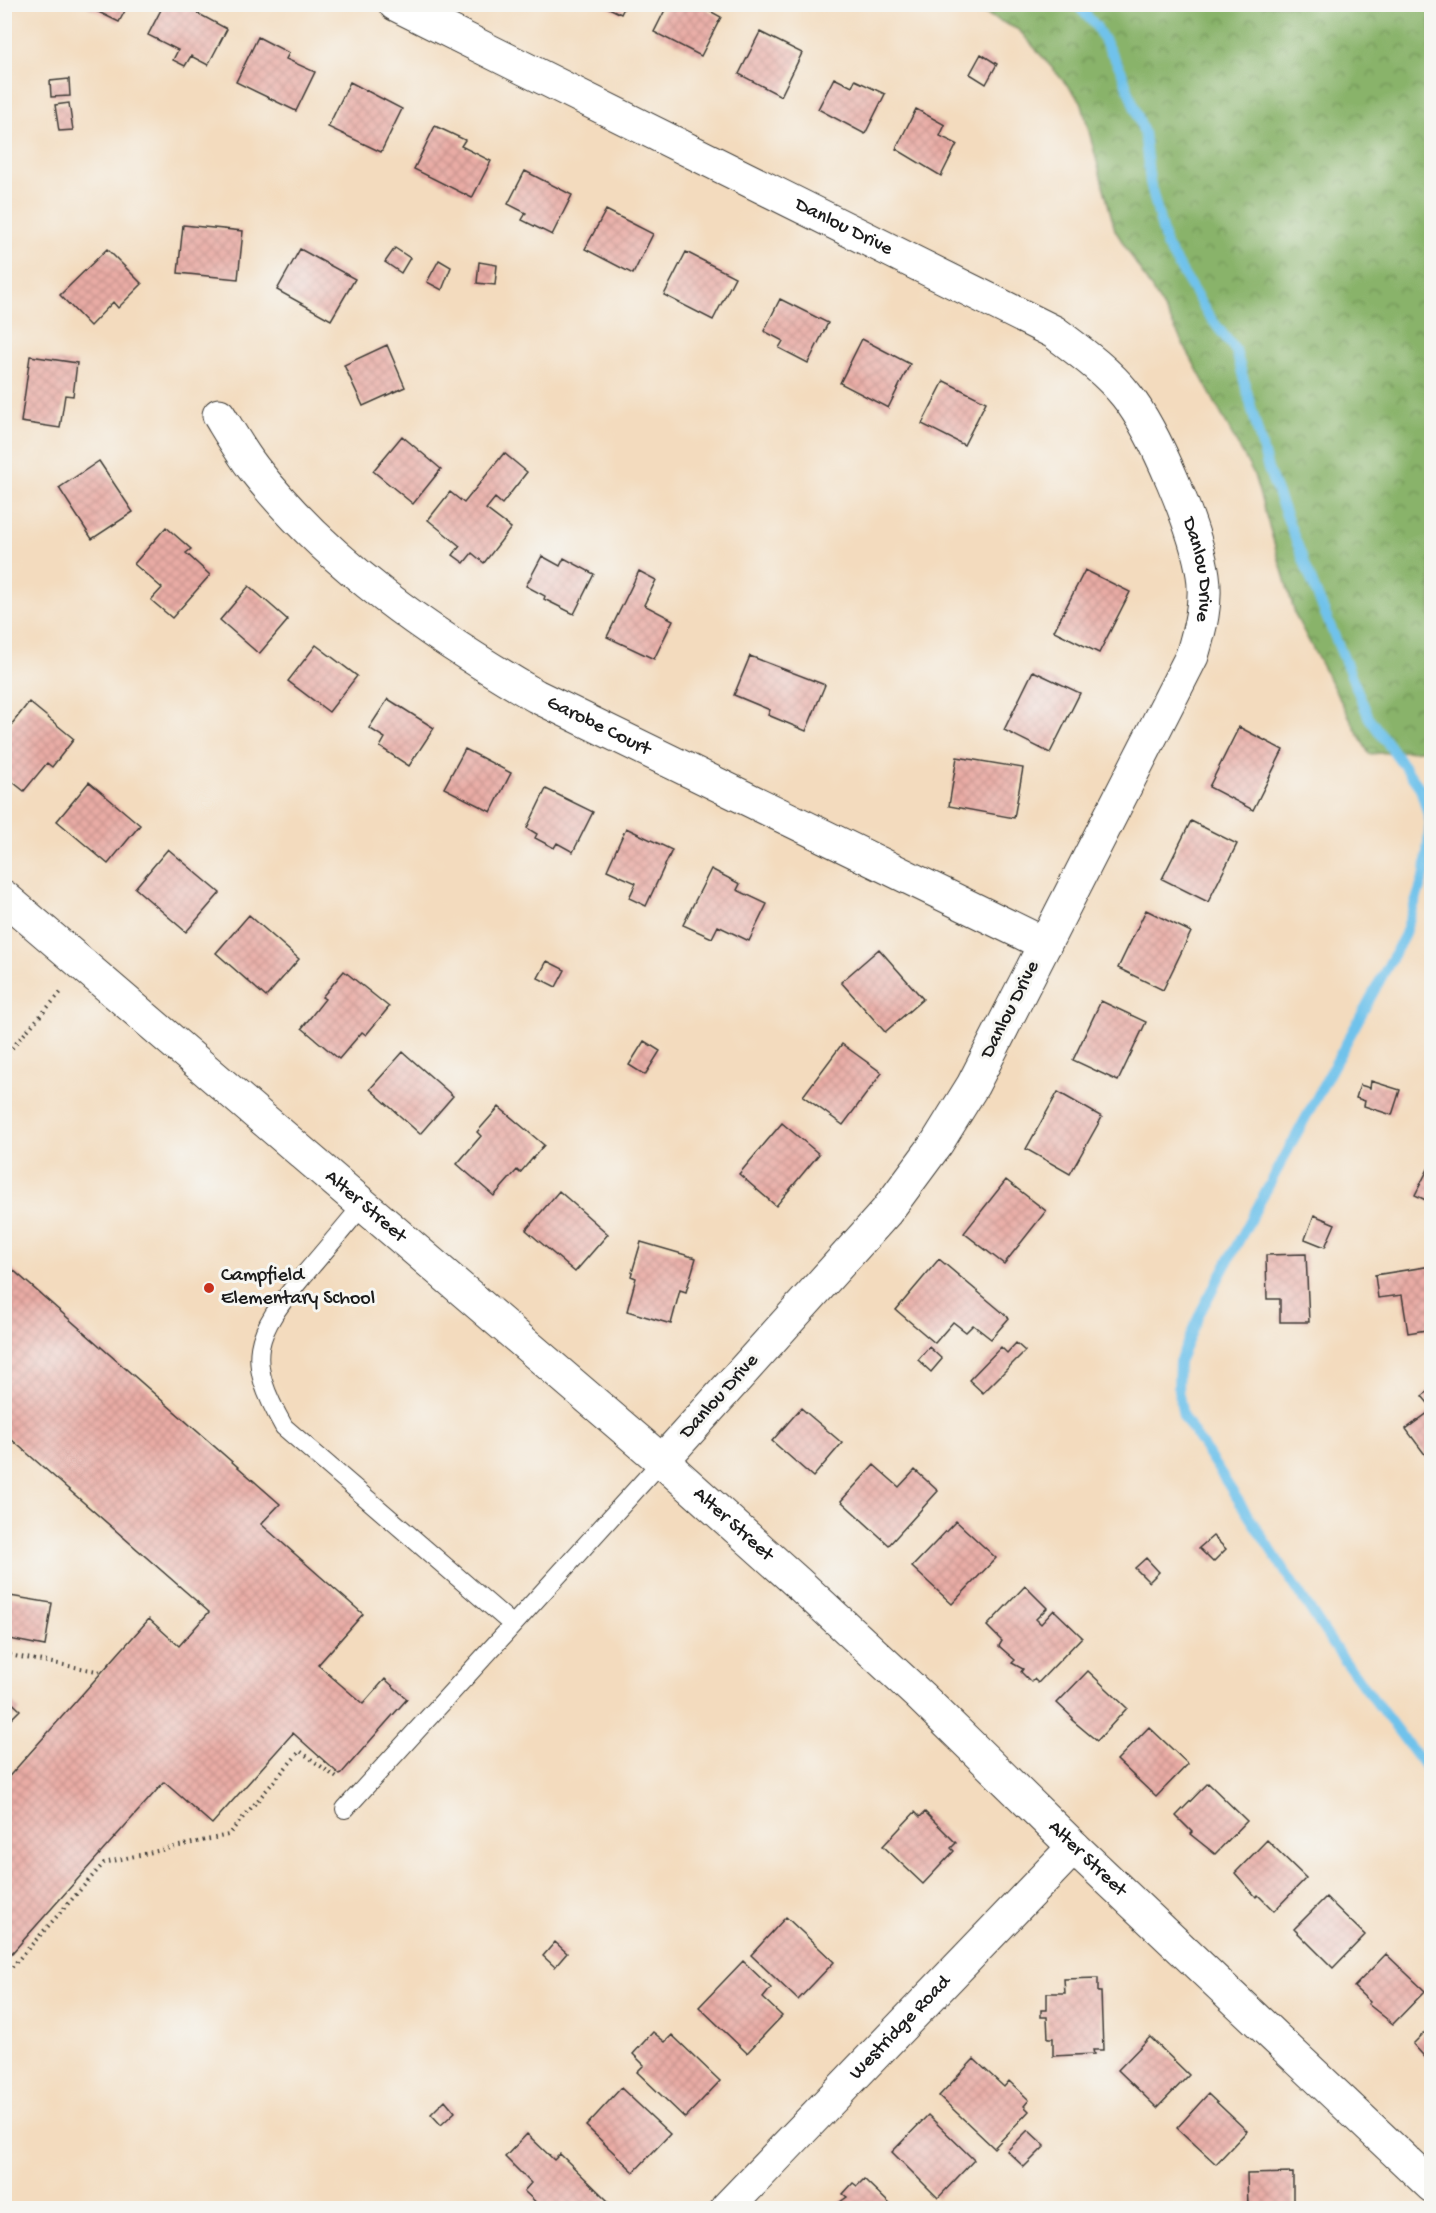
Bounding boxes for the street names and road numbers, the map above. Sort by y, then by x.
street label: Danlou Drive [789,192,897,262]
street label: Danlou Drive [1176,513,1216,624]
street label: Garobe Court [543,691,656,762]
street label: Danlou Drive [976,957,1046,1064]
street label: Alter Street [320,1166,412,1249]
street label: Danlou Drive [675,1349,765,1446]
street label: Alter Street [688,1483,779,1568]
street label: Alter Street [1043,1816,1132,1903]
street label: Westridge Road [845,1969,957,2085]

